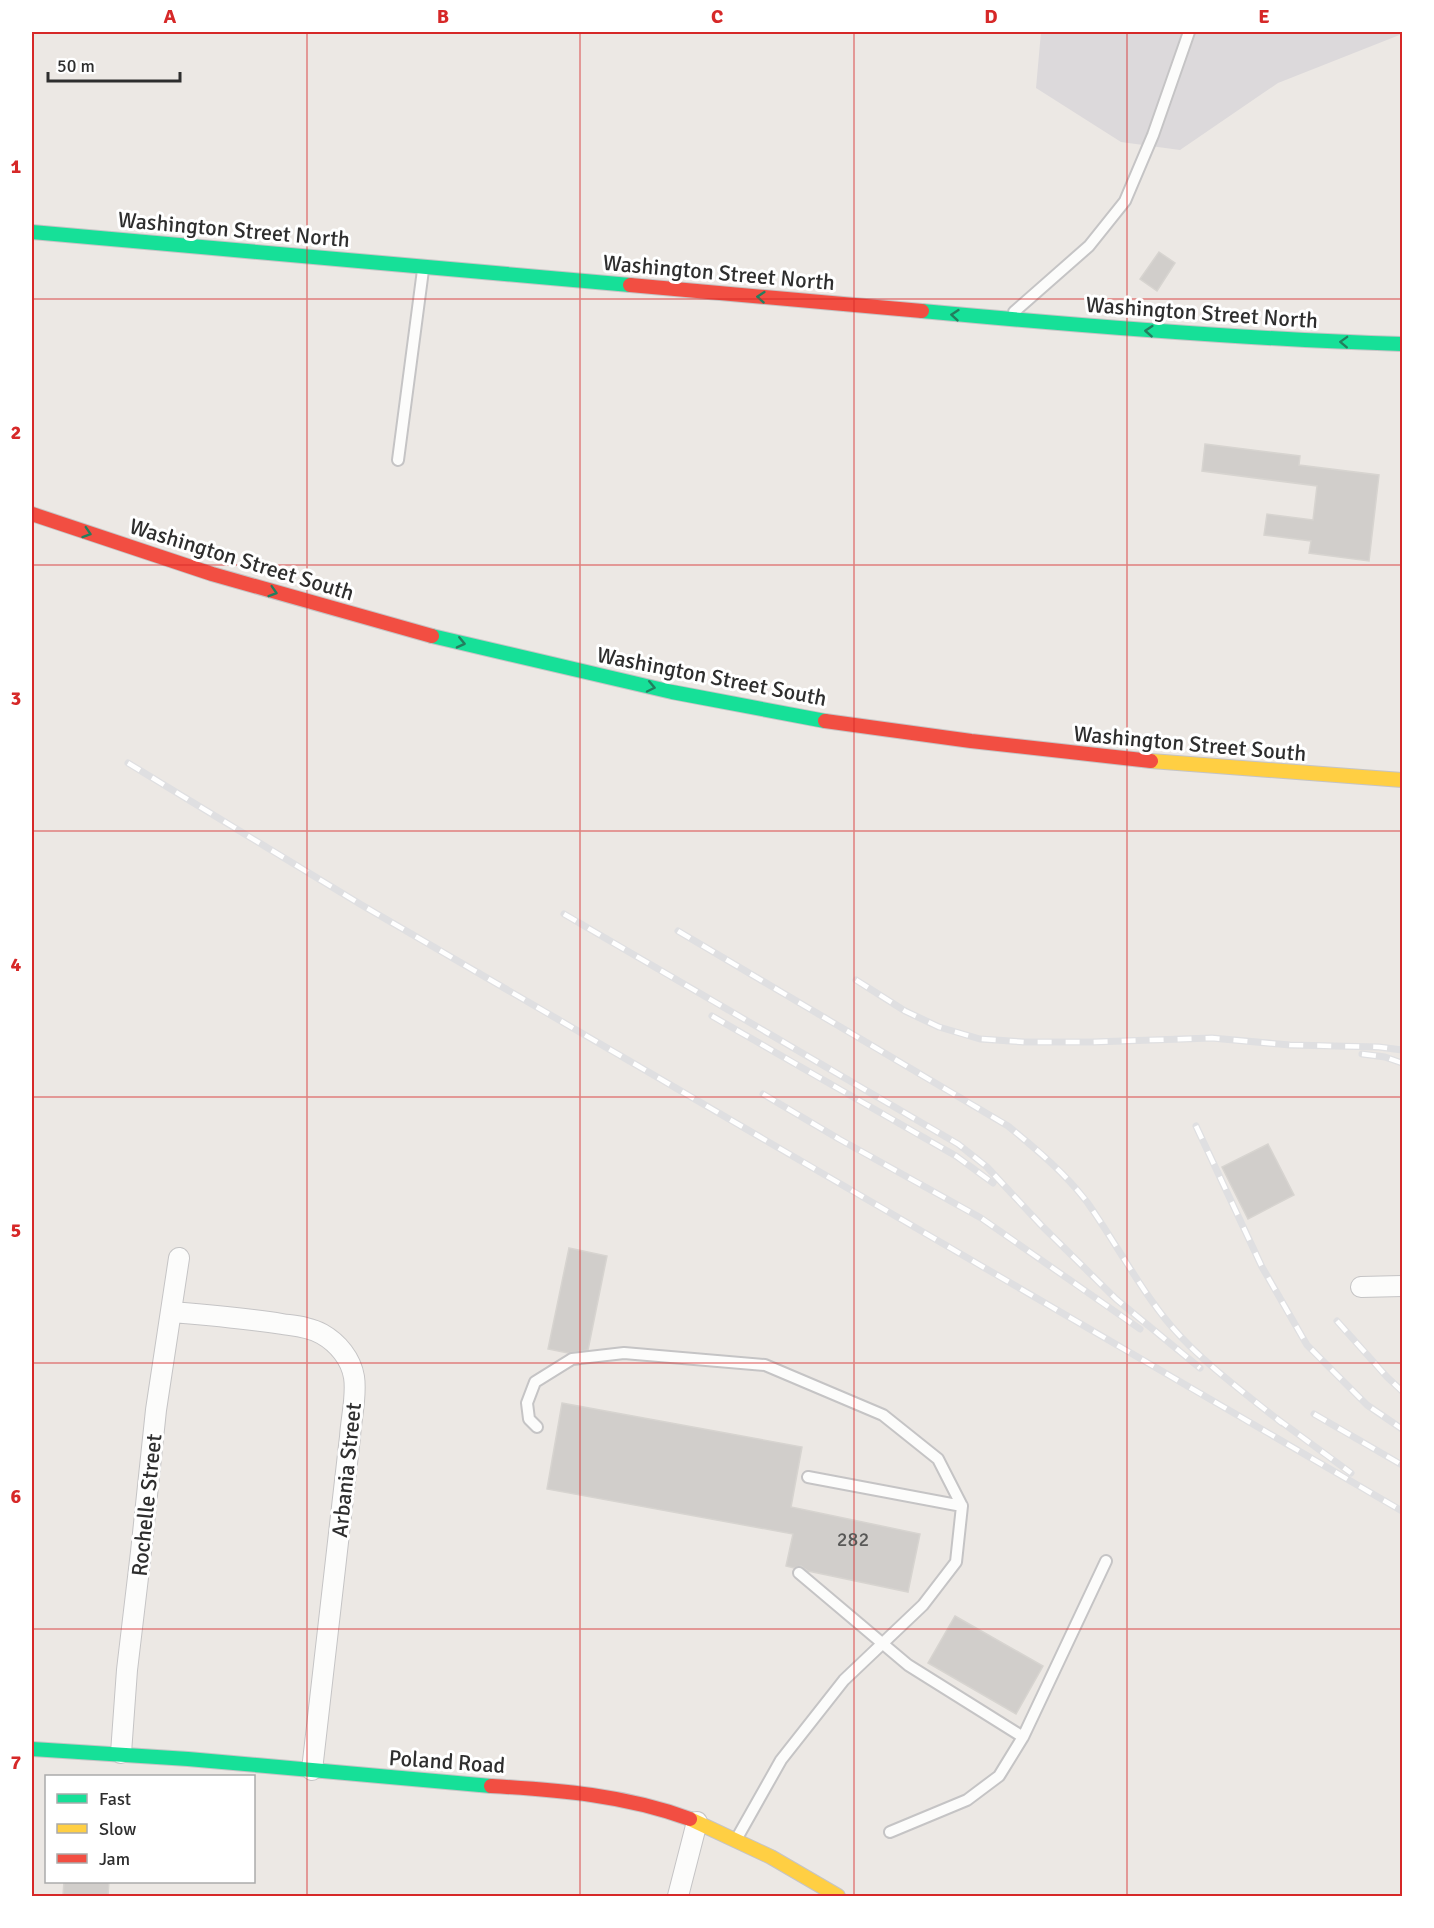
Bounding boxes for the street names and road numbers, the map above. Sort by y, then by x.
street label: Washington Street North [117,206,351,253]
street label: Washington Street North [602,249,836,296]
street label: Washington Street North [1085,291,1319,334]
street label: Washington Street South [126,512,357,607]
street label: Washington Street South [595,641,829,712]
street label: Washington Street South [1072,720,1307,767]
street label: Arbania Street [326,1401,367,1539]
street label: Rochelle Street [126,1432,167,1578]
street label: Poland Road [388,1744,506,1779]

